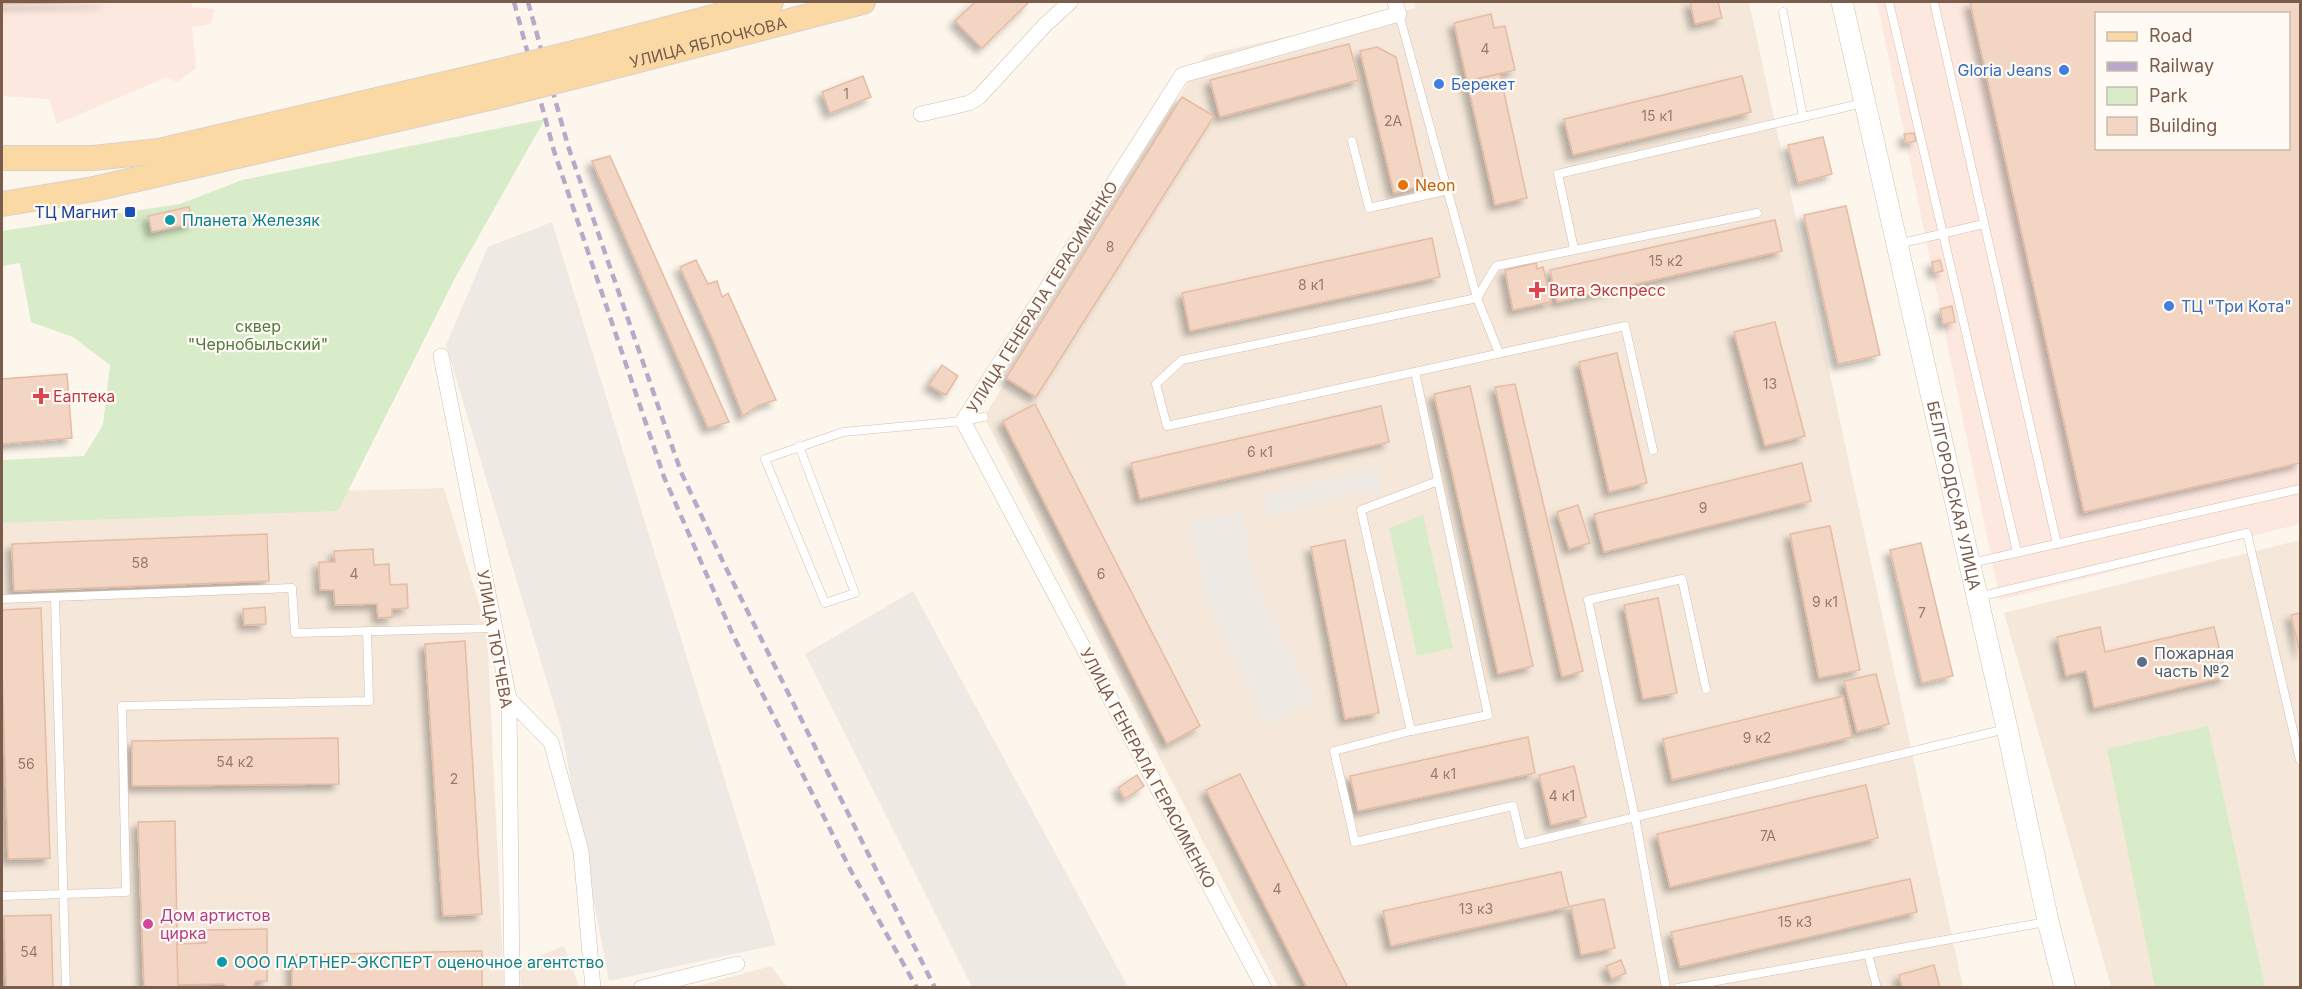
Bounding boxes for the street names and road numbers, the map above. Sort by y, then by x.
street label: УЛИЦА ЯБЛОЧКОВА [628,12,789,72]
street label: УЛИЦА ГЕНЕРАЛА ГЕРАСИМЕНКО [962,177,1122,417]
street label: БЕЛГОРОДСКАЯ УЛИЦА [1923,399,1985,592]
street label: УЛИЦА ТЮТЧЕВА [473,568,517,710]
street label: УЛИЦА ГЕНЕРАЛА ГЕРАСИМЕНКО [1076,644,1220,892]

